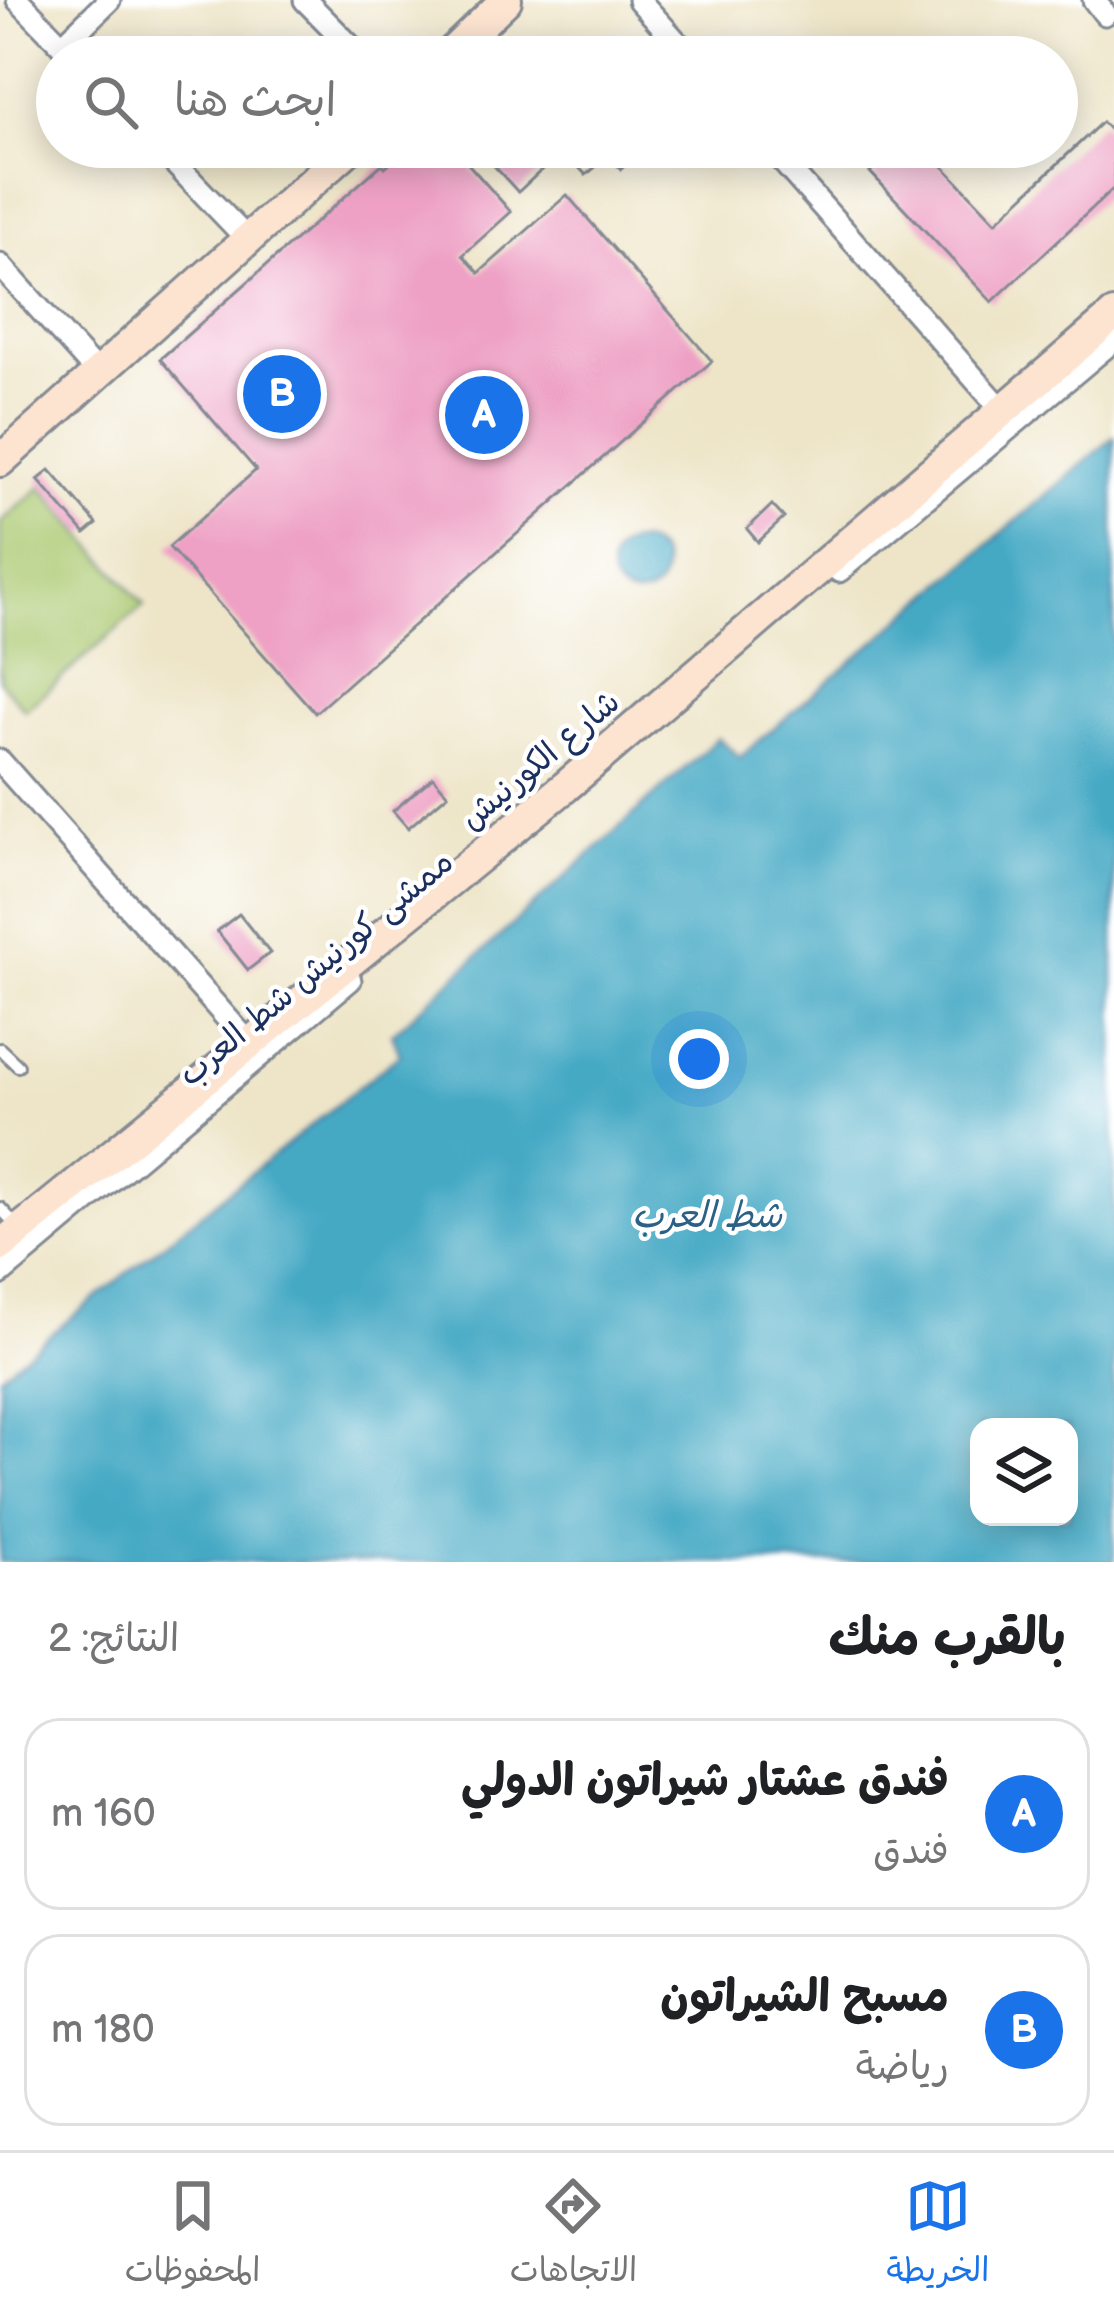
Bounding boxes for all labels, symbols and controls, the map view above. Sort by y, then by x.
search box [36,36,1078,168]
icon: search [78,69,144,135]
text: ابحث هنا [174,74,337,129]
pin: B [243,349,321,439]
pin: A [445,370,523,460]
street label: شارع الكورنيش [452,682,630,840]
street label: ممشى كورنيش شط العرب [171,842,462,1095]
your location [669,1029,729,1089]
water label: شط العرب [632,1195,783,1238]
map controls [970,1418,1078,1526]
button: layers [970,1418,1078,1526]
text: بالقرب منك [829,1608,1066,1669]
text: النتائج: 2 [48,1616,179,1663]
text: فندق عشتار شيراتون الدولي [461,1754,949,1809]
text: 160 m [51,1791,156,1838]
text: A [1012,1791,1036,1838]
text: فندق [873,1828,949,1875]
text: مسبح الشيراتون [660,1970,949,2025]
text: 180 m [51,2007,155,2054]
text: B [1010,2007,1038,2054]
text: رياضة [856,2044,949,2091]
tab: المحفوظات [125,2173,261,2299]
tab: الاتجاهات [510,2173,637,2299]
tab: الخريطة [886,2173,989,2299]

